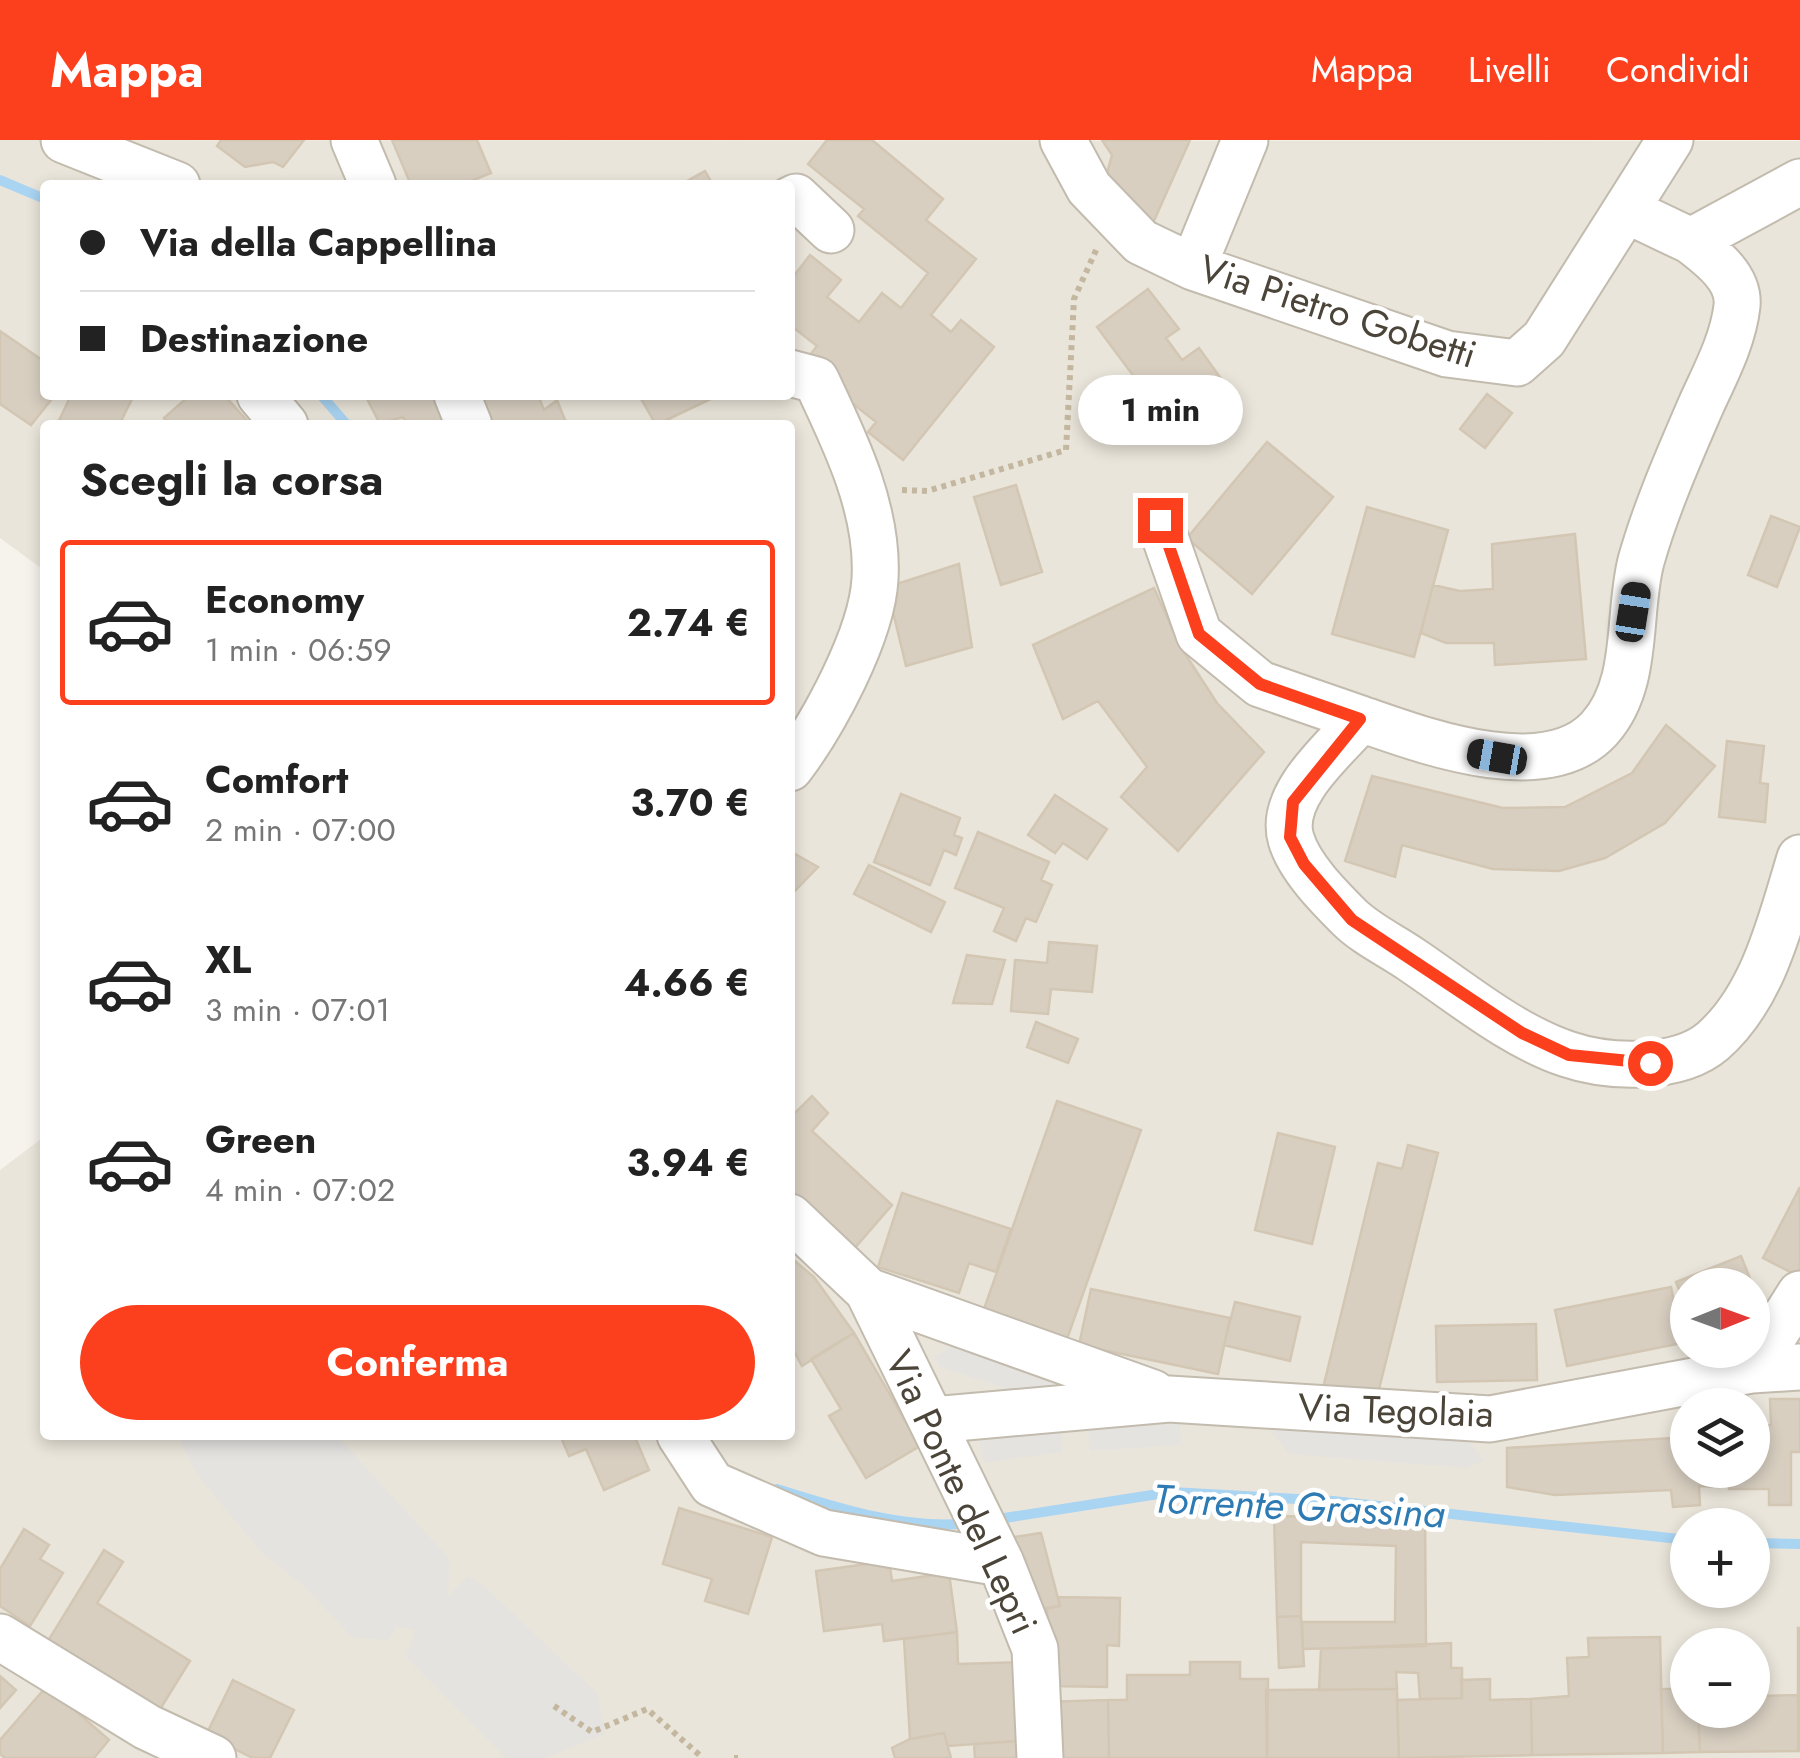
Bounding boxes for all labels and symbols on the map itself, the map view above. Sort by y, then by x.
street label: Via Pietro Gobetti [1192,240,1484,382]
callout: 1 min [1078,375,1242,445]
route end [1138,498,1183,543]
car [1613,580,1653,644]
car [1465,737,1529,777]
route start [1628,1041,1673,1086]
north arrow [1670,1268,1770,1368]
street label: Via Ponte del Lepri [872,1341,1052,1643]
street label: Via Tegolaia [1297,1379,1495,1441]
water label: Torrente Grassina [1151,1469,1447,1543]

